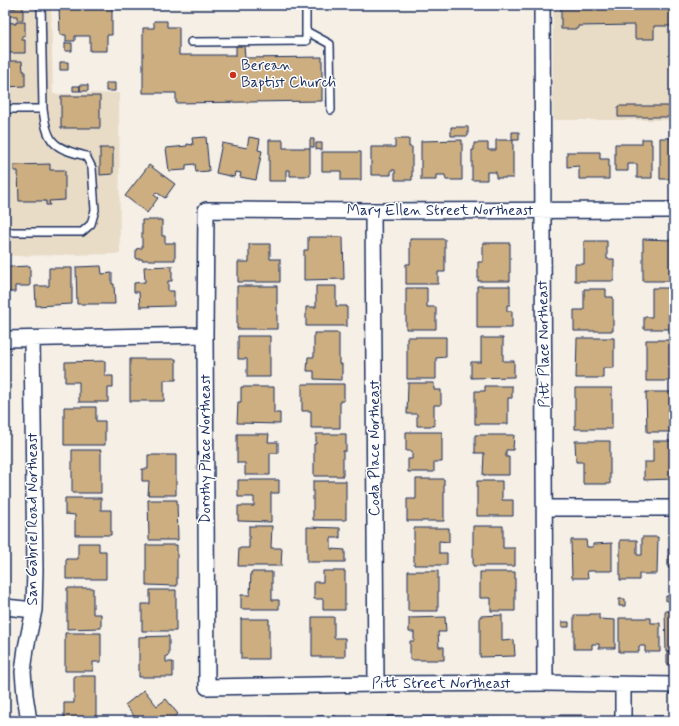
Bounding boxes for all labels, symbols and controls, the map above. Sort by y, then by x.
place label: Berean Baptist Church [241,56,337,93]
marker: Berean Baptist Church [228,70,238,80]
street label: Mary Ellen Street Northeast [347,201,534,221]
street label: Pitt Place Northeast [533,279,555,408]
street label: Dorothy Place Northeast [196,374,216,524]
street label: Coda Place Northeast [365,379,385,516]
street label: San Gabriel Road Northeast [23,432,43,605]
street label: Pitt Street Northeast [372,674,511,694]

